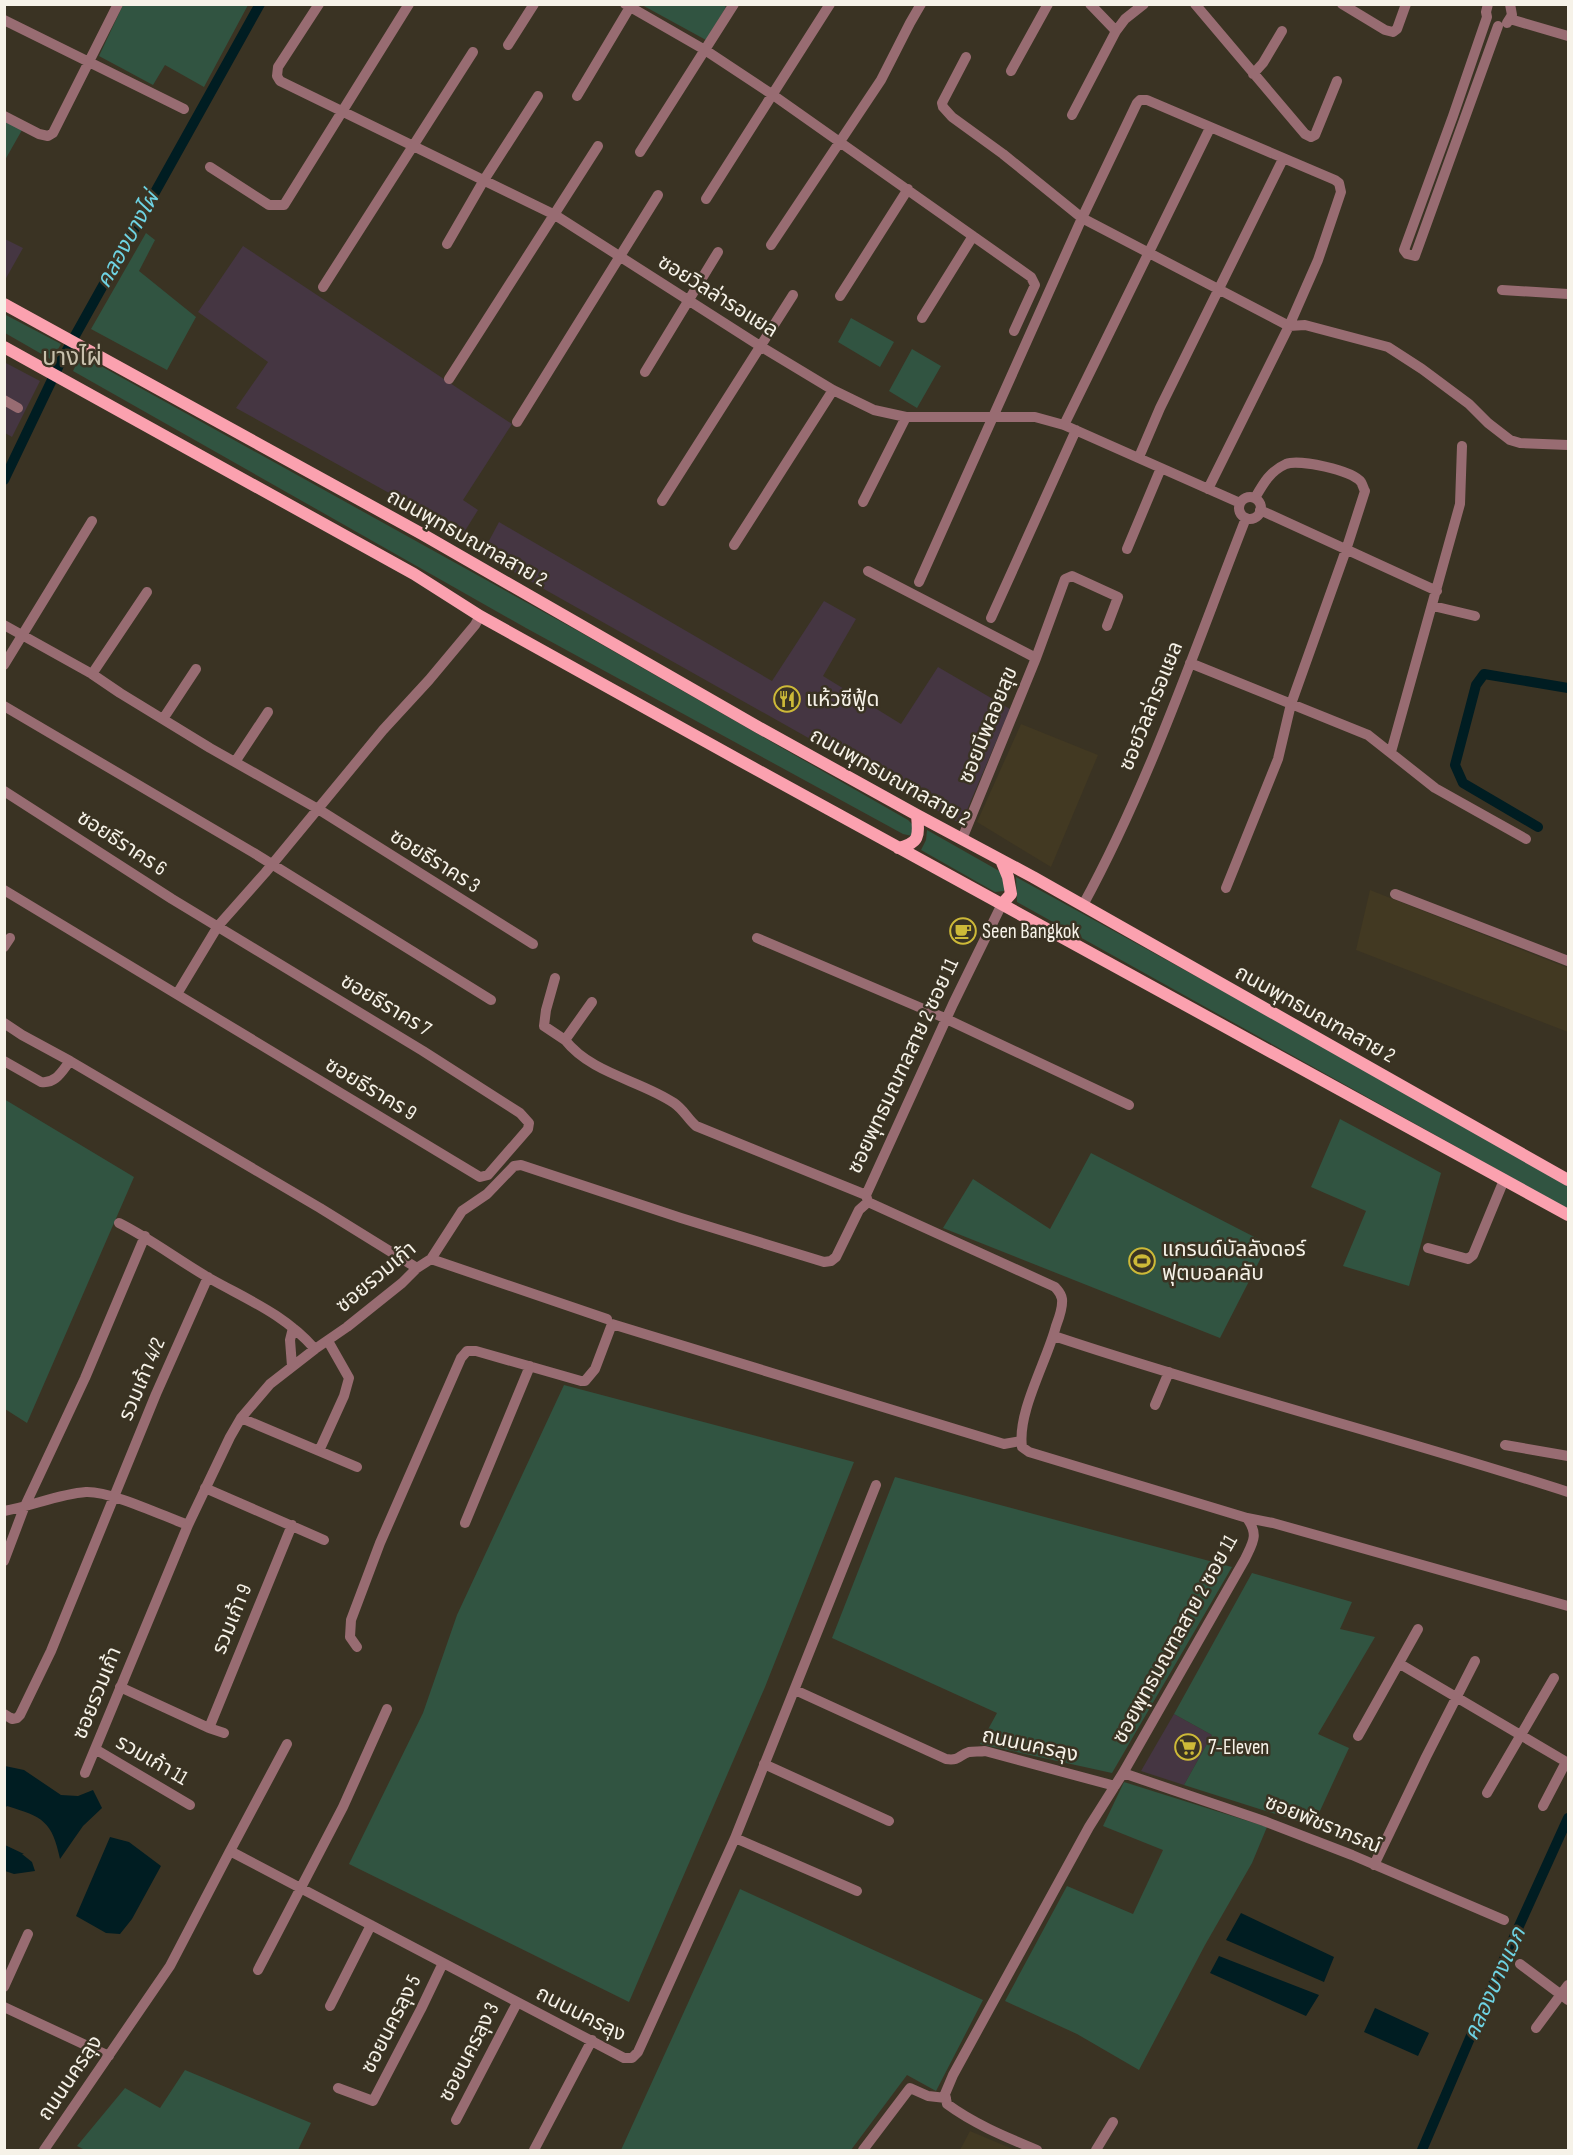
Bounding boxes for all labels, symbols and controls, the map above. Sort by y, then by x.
water label: คลองบางไผ่ [91,185,167,293]
street label: ซอยวิลล่ารอแยล [653,249,783,343]
district label: บางไผ่ [42,343,102,372]
street label: ถนนพุทธมณฑลสาย 2 [383,484,551,592]
street label: ซอยวิลล่ารอแยล [1114,638,1188,774]
street label: ซอยมีพลอยสุข [953,663,1023,787]
restaurant icon: แห้วซีฟู้ด [772,684,802,714]
place label: แห้วซีฟู้ด [806,687,880,712]
street label: ถนนพุทธมณฑลสาย 2 [806,723,974,831]
street label: ซอยธีราคร 6 [72,805,172,881]
street label: ซอยธีราคร 3 [385,823,485,899]
cafe icon: Seen Bangkok [948,916,978,946]
place label: Seen Bangkok [982,919,1079,944]
street label: ซอยพุทธมณฑลสาย 2 ซอย 11 [842,954,964,1178]
street label: ถนนพุทธมณฑลสาย 2 [1231,960,1399,1068]
street label: ซอยธีราคร 7 [336,968,436,1042]
street label: ซอยธีราคร 9 [321,1052,421,1126]
street label: ซอยรวมเก้า [331,1236,421,1318]
place label: แกรนด์บัลลังดอร์ ฟุตบอลคลับ [1162,1237,1307,1286]
sports icon: แกรนด์บัลลังดอร์ ฟุตบอลคลับ [1127,1246,1157,1276]
street label: รวมเก้า 4/2 [113,1334,171,1424]
street label: ซอยพุทธมณฑลสาย 2 ซอย 11 [1107,1530,1243,1748]
street label: รวมเก้า 9 [207,1580,257,1658]
street label: ซอยรวมเก้า [67,1643,127,1743]
street label: ถนนนครลุง [980,1723,1080,1767]
street label: รวมเก้า 11 [112,1729,193,1791]
supermarket icon: 7-Eleven [1173,1732,1203,1762]
place label: 7-Eleven [1208,1735,1269,1760]
street label: ซอยพัชราภรณ์ [1261,1789,1385,1859]
water label: คลองบางแวก [1458,1923,1532,2045]
street label: ซอยนครลุง 5 [356,1971,426,2077]
street label: ถนนนครลุง [532,1981,630,2047]
street label: ซอยนครลุง 3 [433,1998,505,2106]
street label: ถนนนครลุง [32,2031,108,2125]

